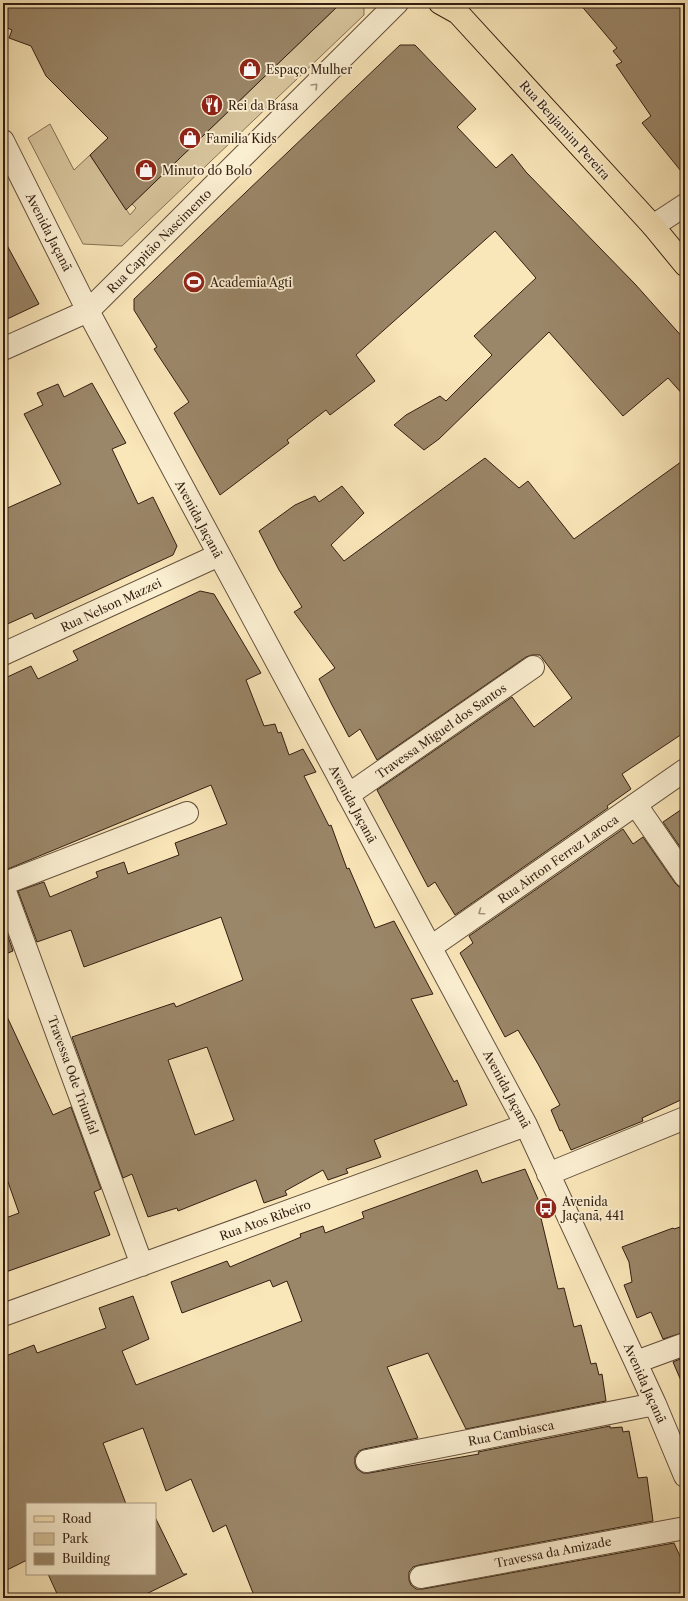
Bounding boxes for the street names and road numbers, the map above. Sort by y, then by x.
street label: Rua Benjamim Pereira [517,77,614,183]
street label: Rua Capitão Nascimento [104,186,214,296]
street label: Avenida Jaçanã [22,189,75,274]
street label: Avenida Jaçanã [172,477,226,561]
street label: Rua Nelson Mazzei [58,575,164,635]
street label: Travessa Miguel dos Santos [373,680,509,782]
street label: Avenida Jaçanã [326,762,380,846]
street label: Rua Airton Ferraz Laroca [495,811,622,906]
street label: Travessa Ode Triunfal [45,1014,102,1137]
street label: Avenida Jaçanã [480,1047,534,1131]
street label: Rua Atos Ribeiro [217,1197,313,1243]
street label: Avenida Jaçanã [620,1340,670,1426]
street label: Rua Cambiasca [467,1417,556,1449]
street label: Travessa da Amizade [493,1533,613,1571]

